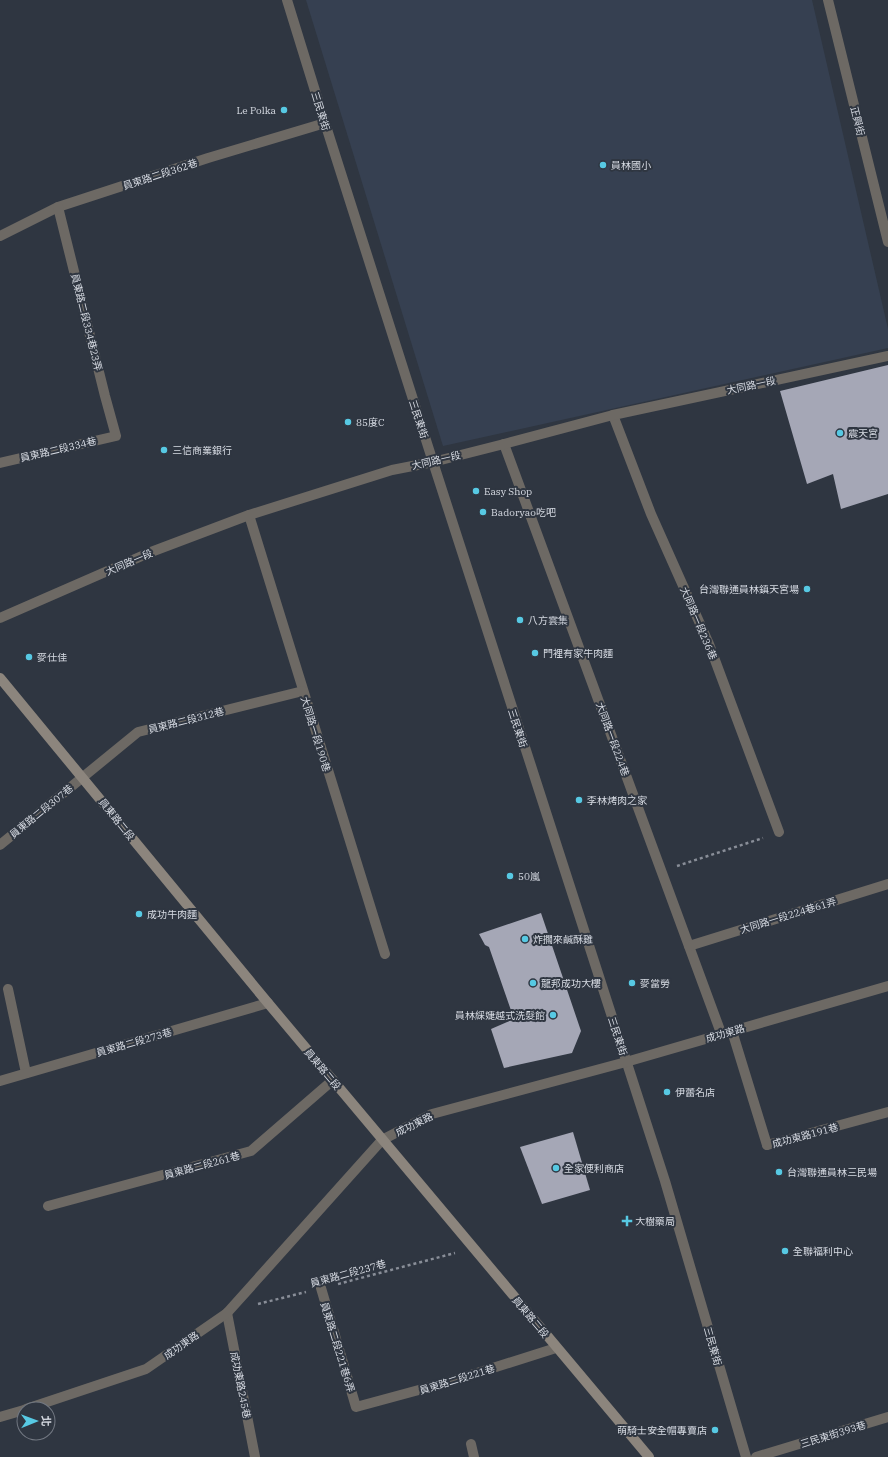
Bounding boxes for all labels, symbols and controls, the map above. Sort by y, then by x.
street label: 三民東街 [308,90,333,132]
place label: Le Polka [236,104,277,117]
marker: Le Polka [279,105,289,115]
street label: 正興街 [848,105,867,137]
street label: 員東路二段362巷 [121,156,199,193]
place label: 員林國小 [611,159,651,172]
marker: 員林國小 [598,160,608,170]
street label: 員東路二段334巷23弄 [68,272,105,372]
street label: 大同路一段 [725,374,777,397]
street label: 三民東街 [406,398,431,440]
place label: 85度C [356,416,385,429]
marker: 85度C [343,417,353,427]
place label: 震天宮 [848,427,878,440]
marker: 震天宮 [835,428,845,438]
street label: 員東路二段334巷 [19,434,98,465]
place label: 三信商業銀行 [172,444,232,457]
marker: 三信商業銀行 [159,445,169,455]
street label: 大同路一段 [410,449,462,472]
place label: Easy Shop [484,485,532,498]
marker: Easy Shop [471,486,481,496]
place label: Badoryao吃吧 [491,506,556,519]
marker: Badoryao吃吧 [478,507,488,517]
street label: 大同路一段 [104,547,155,578]
place label: 台灣聯通員林鎮天宮場 [699,583,799,596]
marker: 台灣聯通員林鎮天宮場 [802,584,812,594]
street label: 大同路一段236巷 [677,585,720,662]
place label: 八方雲集 [528,614,568,627]
marker: 八方雲集 [515,615,525,625]
place label: 門裡有家牛肉麵 [543,647,613,660]
marker: 門裡有家牛肉麵 [530,648,540,658]
place label: 麥仕佳 [37,651,67,664]
marker: 麥仕佳 [24,652,34,662]
street label: 大同路一段190巷 [298,695,333,773]
street label: 大同路一段224巷 [593,700,632,778]
street label: 員東路二段312巷 [147,705,226,736]
street label: 三民東街 [505,707,530,749]
street label: 員東路二段307巷 [7,782,76,841]
place label: 李林烤肉之家 [587,794,648,807]
marker: 李林烤肉之家 [574,795,584,805]
street label: 員東路二段 [96,796,137,843]
place label: 50嵐 [518,870,540,883]
marker: 50嵐 [505,871,515,881]
street label: 大同路一段224巷61弄 [738,895,838,936]
place label: 成功牛肉麵 [147,908,197,921]
marker: 成功牛肉麵 [134,909,144,919]
place label: 炸擱來鹹酥雞 [533,933,593,946]
marker: 炸擱來鹹酥雞 [520,934,530,944]
place label: 龍邦成功大樓 [541,977,601,990]
place label: 麥當勞 [640,977,670,990]
marker: 龍邦成功大樓 [528,978,538,988]
marker: 麥當勞 [627,978,637,988]
place label: 員林綵婕越式洗髮館 [455,1009,545,1022]
marker: 員林綵婕越式洗髮館 [548,1010,558,1020]
street label: 三民東街 [605,1015,630,1057]
street label: 成功東路 [704,1022,746,1045]
street label: 員東路二段273巷 [95,1025,173,1059]
street label: 員東路二段 [302,1046,344,1093]
place label: 伊蕾名店 [675,1086,715,1099]
marker: 伊蕾名店 [662,1087,672,1097]
street label: 成功東路 [393,1110,435,1139]
street label: 成功東路191巷 [771,1120,840,1151]
street label: 員東路二段261巷 [163,1149,241,1182]
place label: 全家便利商店 [564,1162,624,1175]
marker: 全家便利商店 [551,1163,561,1173]
place label: 台灣聯通員林三民場 [787,1166,877,1179]
marker: 台灣聯通員林三民場 [774,1167,784,1177]
place label: 大樹藥局 [635,1215,675,1228]
marker: 大樹藥局 [622,1216,632,1226]
place label: 全聯福利中心 [793,1245,853,1258]
marker: 全聯福利中心 [780,1246,790,1256]
street label: 員東路二段237巷 [309,1257,387,1290]
street label: 員東路二段 [510,1294,552,1341]
street label: 員東路二段221巷6弄 [318,1300,357,1394]
street label: 三民東街 [701,1325,724,1367]
street label: 成功東路 [161,1329,201,1362]
street label: 成功東路245巷 [228,1350,253,1420]
street label: 員東路二段221巷 [418,1362,496,1397]
north arrow [16,1401,56,1441]
text: 北 [39,1415,53,1426]
street label: 三民東街393巷 [799,1418,868,1451]
place label: 萌騎士安全帽專賣店 [617,1424,707,1437]
marker: 萌騎士安全帽專賣店 [710,1425,720,1435]

